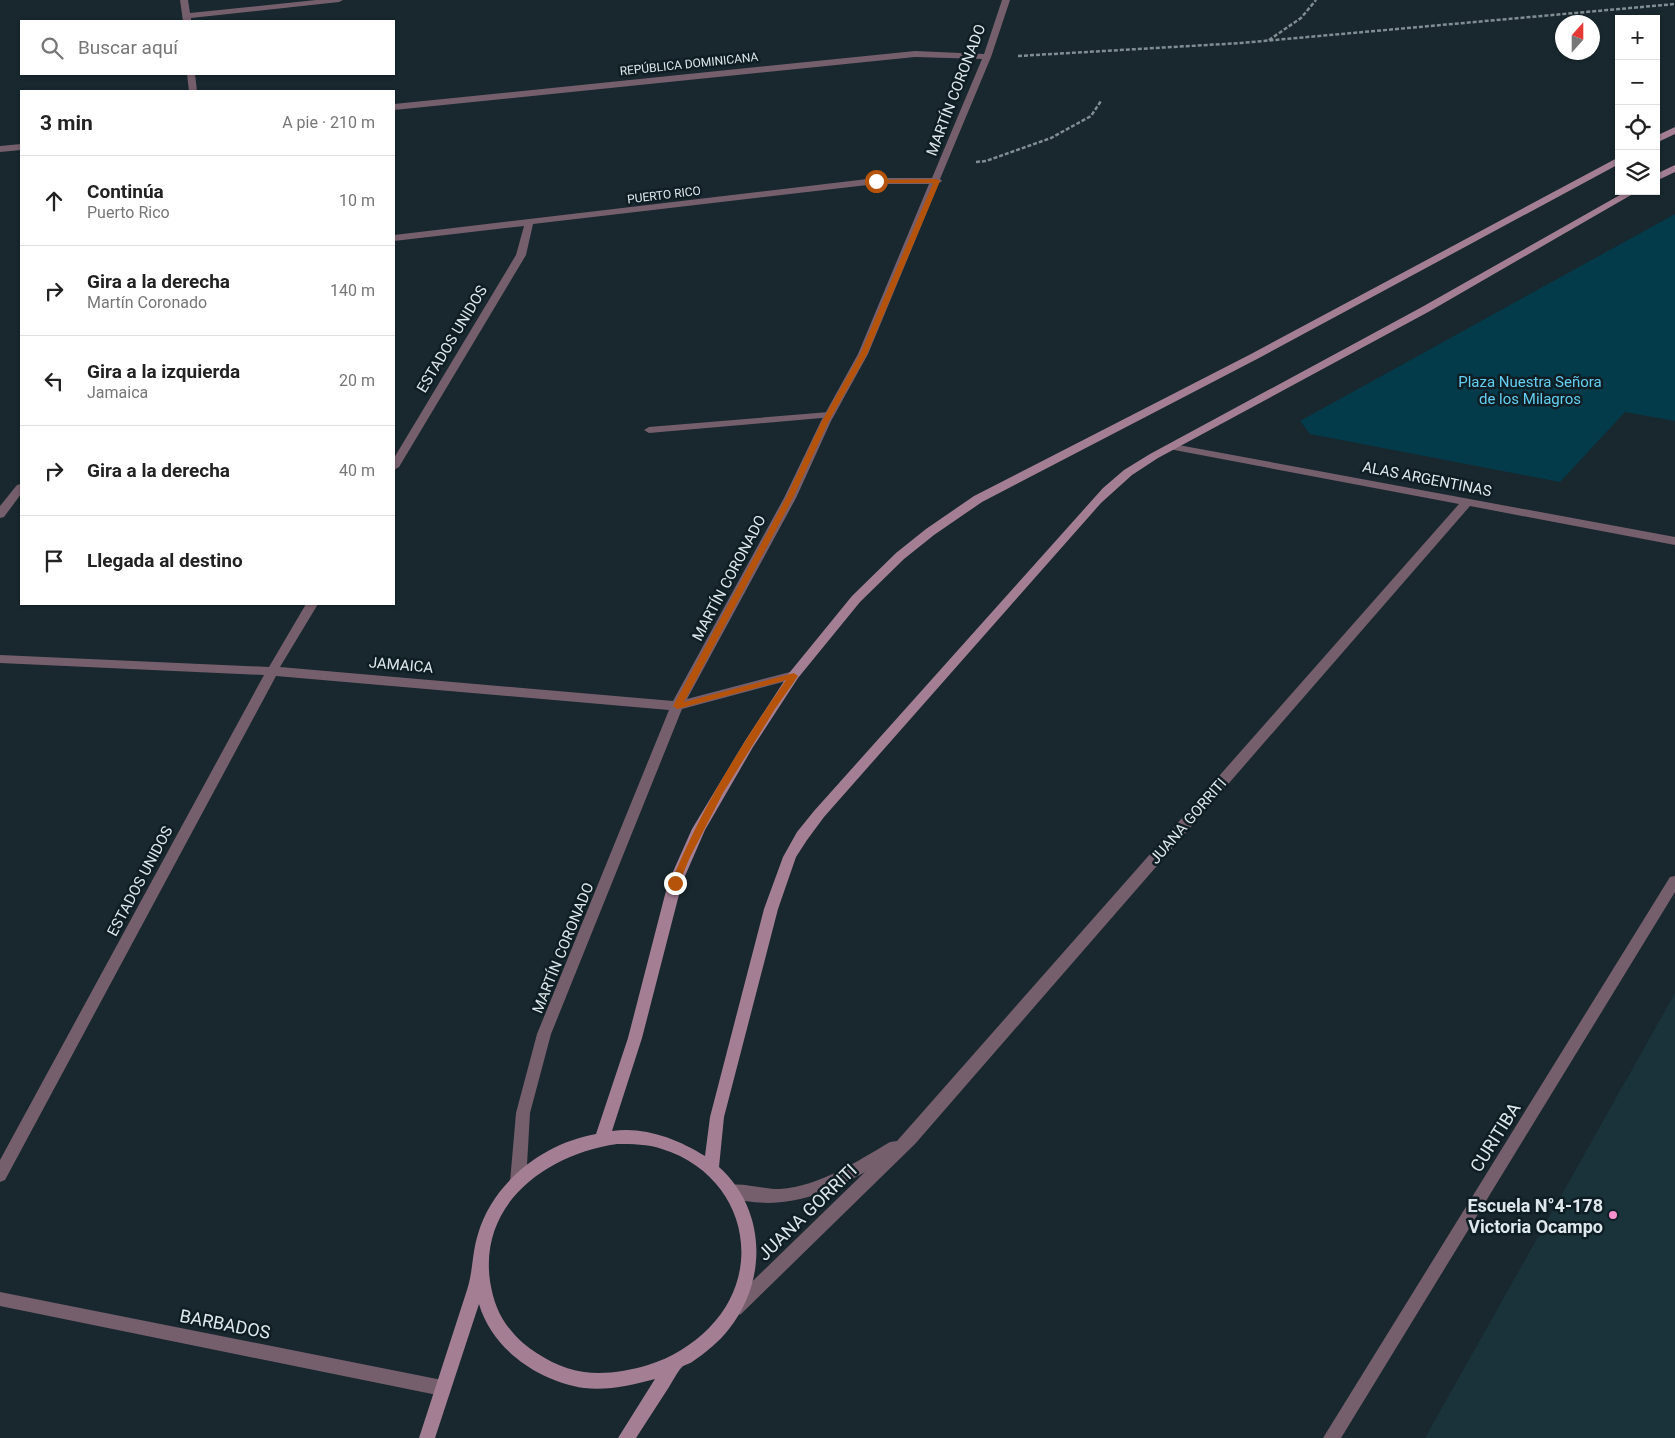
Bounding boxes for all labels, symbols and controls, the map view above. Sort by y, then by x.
north arrow [1555,15,1600,60]
map controls [1615,15,1660,195]
button: + [1615,15,1660,60]
search box [20,20,395,75]
street label: MARTÍN CORONADO [923,22,989,158]
icon: search [38,34,66,62]
text: Buscar aquí [78,36,178,59]
street label: REPÚBLICA DOMINICANA [619,49,759,78]
button: − [1615,60,1660,105]
button: locate [1615,105,1660,150]
text: 3 min [40,111,93,135]
text: A pie · 210 m [282,113,375,132]
button: layers [1615,150,1660,195]
route start [865,170,888,193]
text: Continúa [87,180,164,203]
street label: PUERTO RICO [626,184,702,206]
icon: ahead [40,187,68,215]
text: 10 m [339,191,375,210]
text: Puerto Rico [87,203,170,222]
text: Gira a la derecha [87,270,230,293]
icon: right [40,277,68,305]
text: 140 m [330,281,375,300]
street label: ESTADOS UNIDOS [413,282,491,396]
text: Martín Coronado [87,293,207,312]
text: Gira a la izquierda [87,360,240,383]
icon: left [40,367,68,395]
text: 20 m [339,371,375,390]
park label: Plaza Nuestra Señora de los Milagros [1458,373,1602,408]
text: Jamaica [87,383,148,402]
icon: right [40,457,68,485]
street label: ALAS ARGENTINAS [1361,458,1493,500]
text: Gira a la derecha [87,459,230,482]
text: 40 m [339,461,375,480]
street label: MARTÍN CORONADO [688,512,770,644]
icon: arrive [40,547,68,575]
text: Llegada al destino [87,549,243,572]
street label: JAMAICA [368,653,434,677]
street label: JUANA GORRITI [1146,774,1230,868]
street label: ESTADOS UNIDOS [103,823,177,939]
route end [664,872,687,895]
street label: MARTÍN CORONADO [529,880,597,1016]
street label: CURITIBA [1466,1098,1525,1176]
street label: JUANA GORRITI [753,1159,861,1265]
place label: Escuela N°4-178 Victoria Ocampo [1467,1195,1603,1237]
marker: Escuela N°4-178 Victoria Ocampo [1607,1209,1619,1221]
street label: BARBADOS [178,1305,272,1343]

